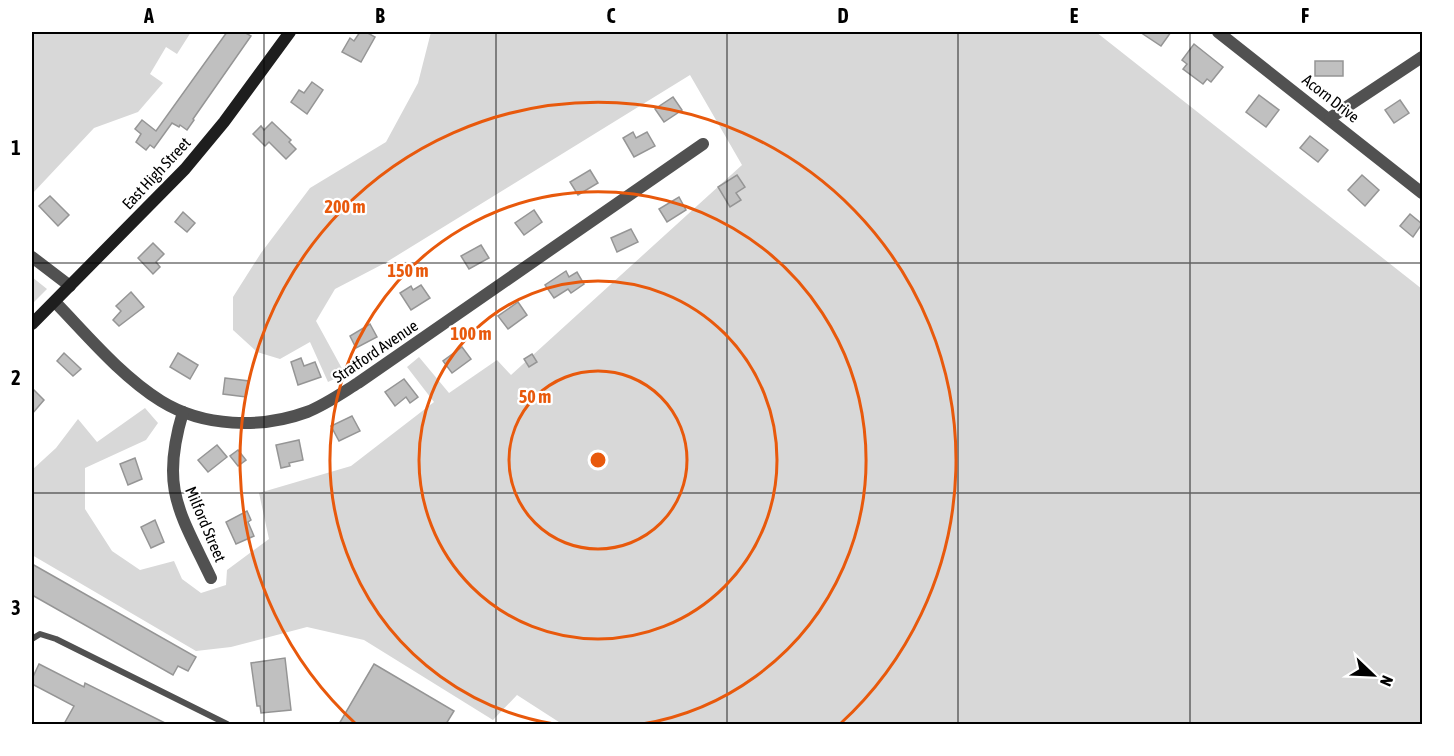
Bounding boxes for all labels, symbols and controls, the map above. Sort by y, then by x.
text: A [143,4,154,27]
text: B [375,4,385,27]
text: C [607,4,616,27]
text: D [837,4,849,27]
text: E [1070,4,1079,27]
text: F [1301,4,1309,27]
street label: Acorn Drive [1299,70,1363,126]
street label: East High Street [118,133,195,213]
text: 1 [11,136,21,159]
text: 200 m [325,196,365,217]
text: 150 m [388,260,428,281]
street label: Stratford Avenue [329,316,421,386]
text: 100 m [451,323,491,344]
text: 2 [11,366,21,389]
text: 50 m [519,386,551,407]
centre of rings [588,450,608,470]
street label: Milford Street [182,484,230,565]
text: 3 [11,596,21,619]
north arrow [1343,645,1403,705]
text: N [1377,673,1397,689]

